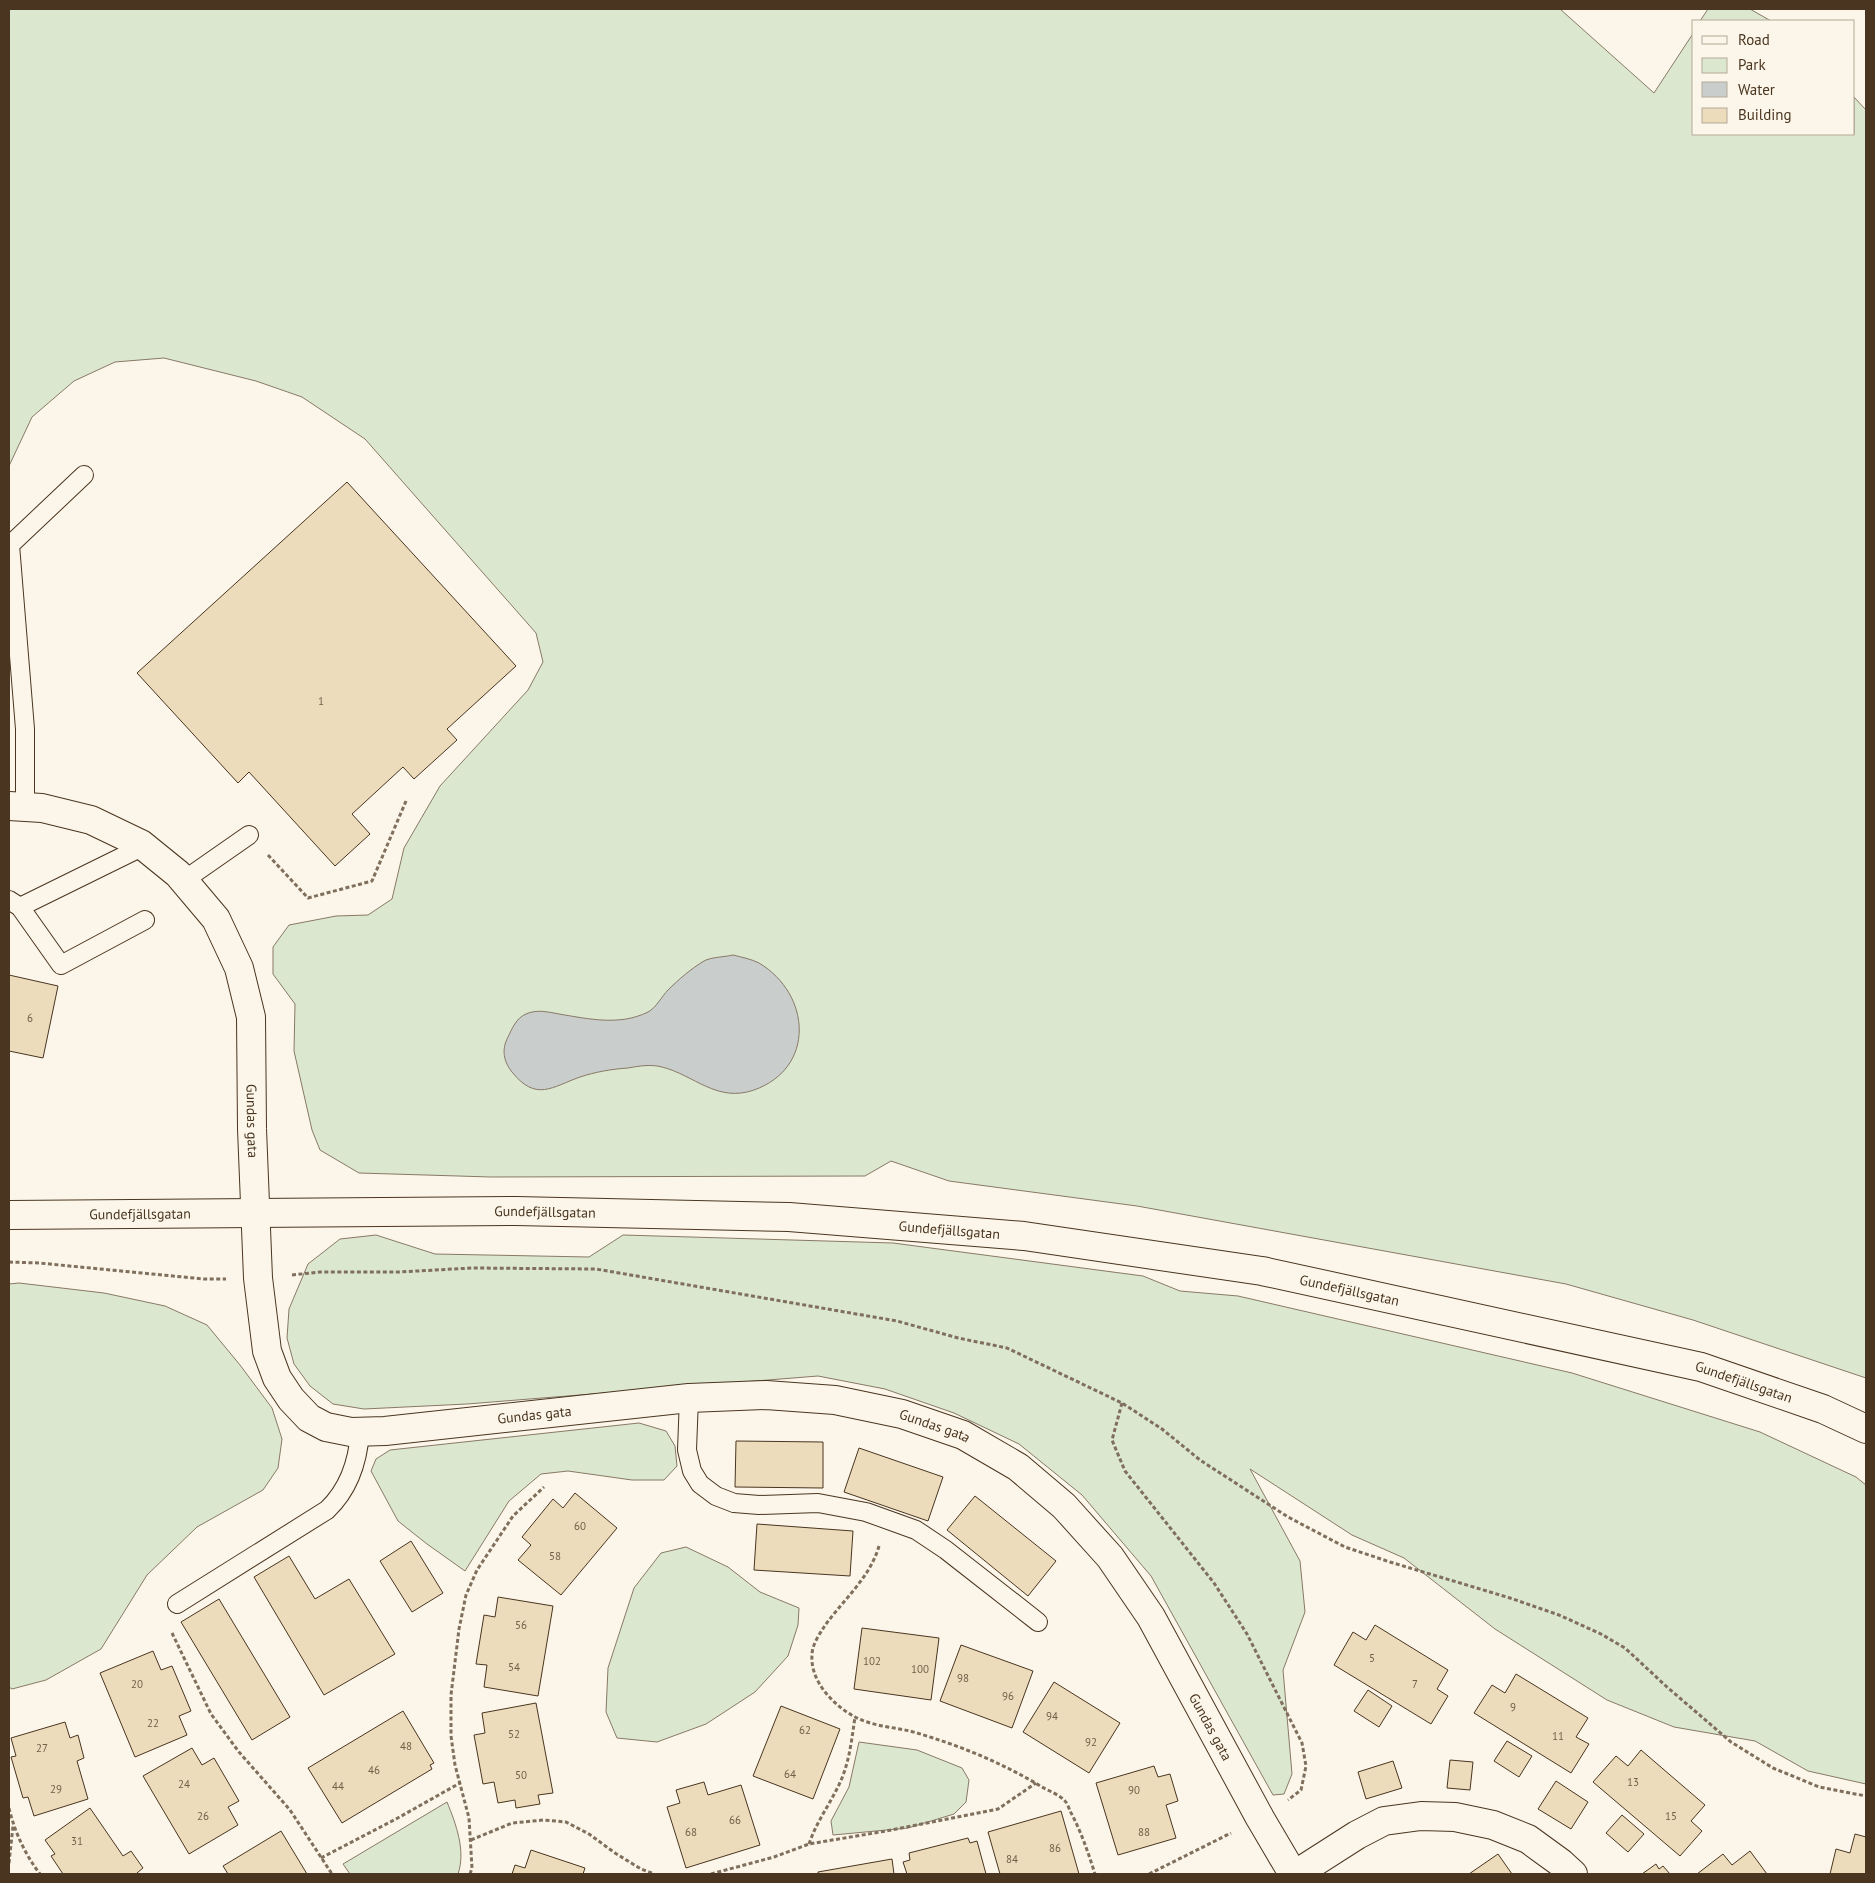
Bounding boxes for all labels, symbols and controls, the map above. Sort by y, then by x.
legend [1692,20,1855,135]
text: Road [1738,30,1770,49]
text: Park [1738,55,1766,74]
text: Water [1738,80,1775,99]
text: Building [1738,105,1792,124]
house number: 1 [318,694,324,708]
house number: 6 [27,1011,33,1025]
street label: Gundas gata [243,1084,262,1158]
street label: Gundefjällsgatan [494,1202,596,1222]
street label: Gundefjällsgatan [89,1205,191,1223]
street label: Gundefjällsgatan [898,1217,1001,1243]
street label: Gundefjällsgatan [1298,1270,1401,1310]
street label: Gundefjällsgatan [1694,1357,1795,1407]
street label: Gundas gata [497,1402,572,1428]
street label: Gundas gata [897,1405,974,1447]
house number: 60 [574,1519,586,1533]
house number: 58 [549,1549,561,1563]
house number: 56 [515,1618,527,1632]
house number: 5 [1369,1651,1375,1665]
house number: 102 [863,1654,881,1668]
house number: 54 [508,1660,520,1674]
house number: 100 [911,1662,929,1676]
house number: 98 [957,1671,969,1685]
house number: 20 [131,1677,143,1691]
house number: 7 [1412,1677,1418,1691]
house number: 96 [1002,1689,1014,1703]
street label: Gundas gata [1185,1690,1236,1764]
house number: 9 [1510,1700,1516,1714]
house number: 94 [1046,1709,1058,1723]
house number: 22 [147,1716,159,1730]
house number: 62 [799,1723,811,1737]
house number: 52 [508,1727,520,1741]
house number: 11 [1552,1729,1564,1743]
house number: 92 [1085,1735,1097,1749]
house number: 48 [400,1739,412,1753]
house number: 27 [36,1741,48,1755]
house number: 46 [368,1763,380,1777]
house number: 64 [784,1767,796,1781]
house number: 50 [515,1768,527,1782]
house number: 13 [1627,1775,1639,1789]
house number: 24 [178,1777,190,1791]
house number: 44 [332,1779,344,1793]
house number: 29 [50,1782,62,1796]
house number: 90 [1128,1783,1140,1797]
house number: 26 [197,1809,209,1823]
house number: 15 [1665,1809,1677,1823]
house number: 66 [729,1813,741,1827]
house number: 68 [685,1825,697,1839]
house number: 88 [1138,1825,1150,1839]
house number: 31 [71,1834,83,1848]
house number: 86 [1049,1841,1061,1855]
house number: 84 [1006,1852,1018,1866]

